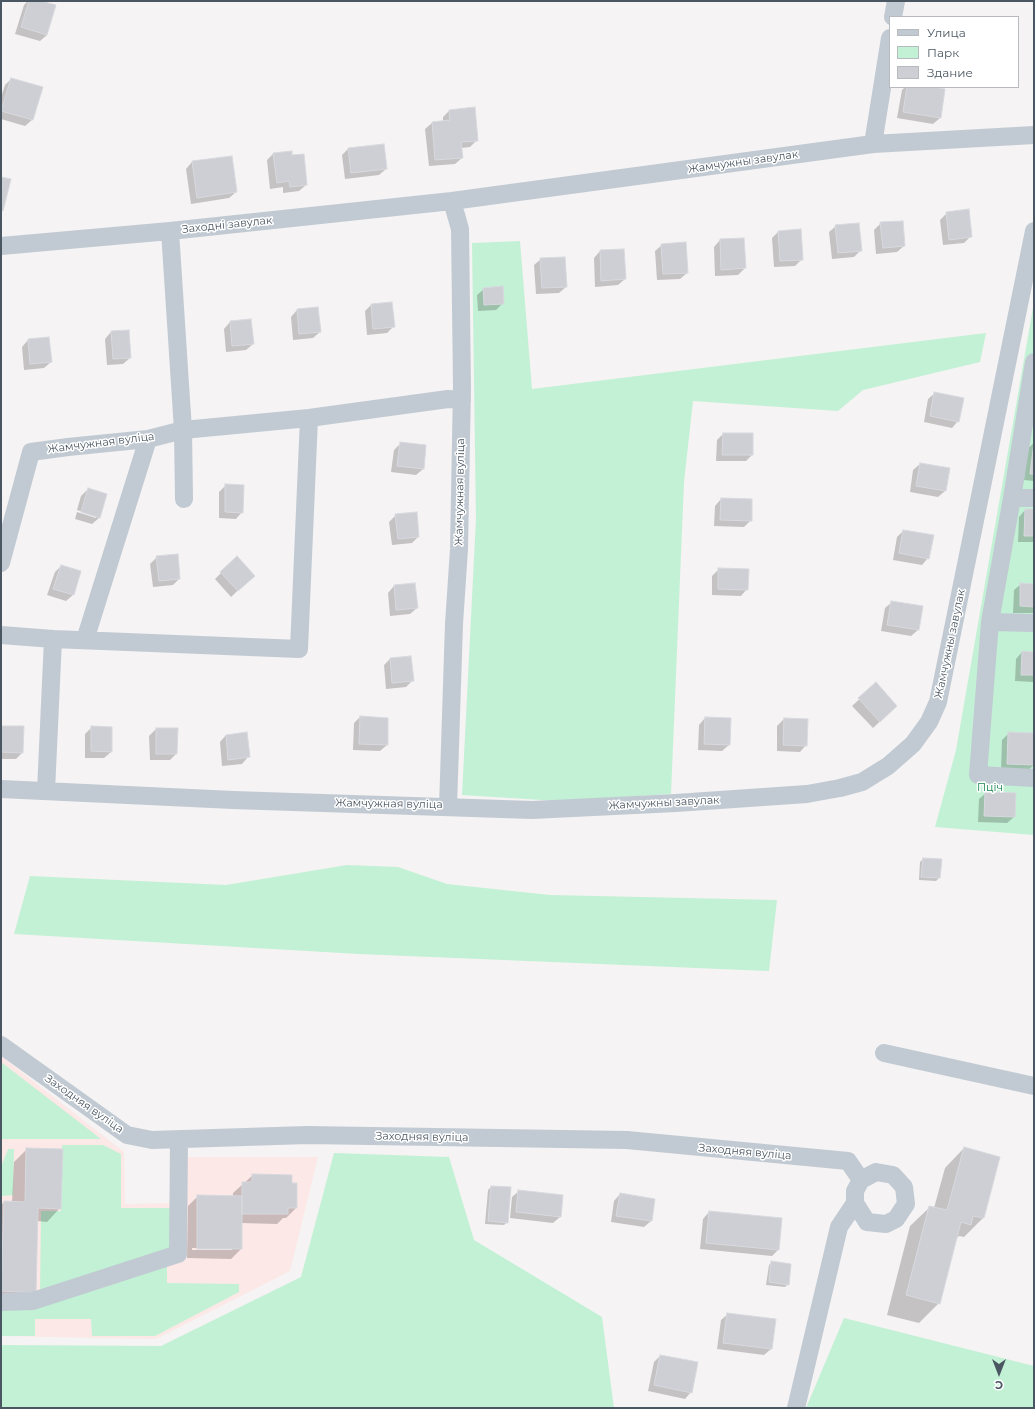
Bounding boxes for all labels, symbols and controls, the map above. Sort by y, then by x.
legend [889,16,1019,88]
text: Улица [927,25,966,40]
text: Парк [927,45,959,60]
text: Здание [927,65,973,80]
street label: Жамчужны завулак [687,148,799,176]
street label: Заходні завулак [181,214,273,236]
street label: Жамчужная вуліца [47,430,155,456]
street label: Жамчужная вуліца [452,438,468,546]
street label: Жамчужны завулак [932,588,968,700]
park label: Пціч [977,781,1003,795]
street label: Жамчужны завулак [608,793,720,813]
street label: Жамчужная вуліца [335,796,443,812]
street label: Заходняя вуліца [42,1072,126,1136]
street label: Заходняя вуліца [375,1130,469,1144]
street label: Заходняя вуліца [698,1141,792,1163]
north arrow [979,1353,1019,1393]
text: С [995,1378,1003,1392]

